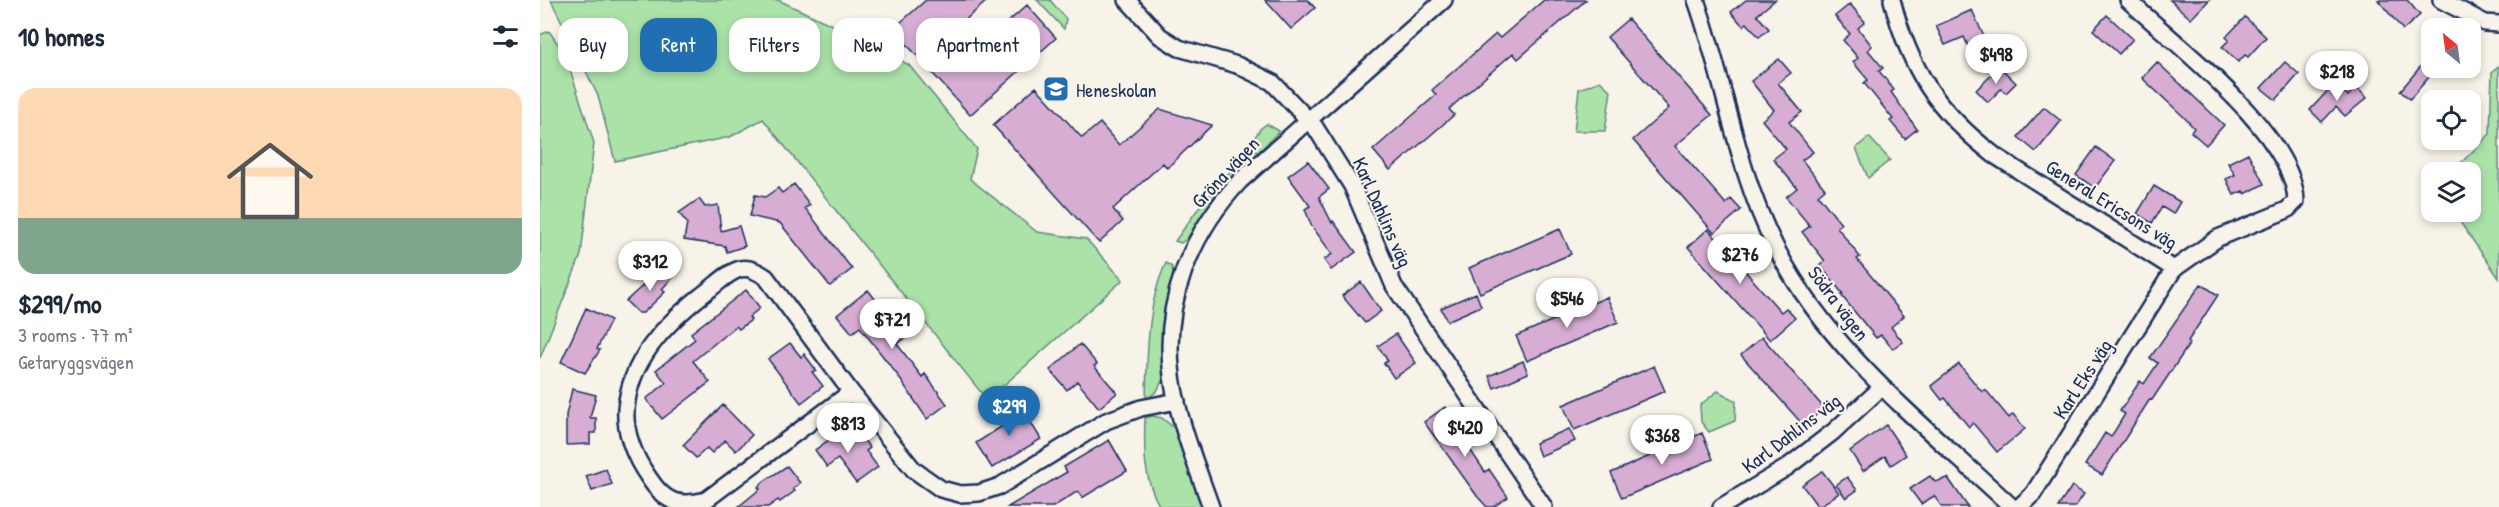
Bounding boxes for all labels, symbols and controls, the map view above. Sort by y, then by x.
chip: Buy [558,18,628,72]
chip: Rent [640,18,717,72]
chip: Filters [729,18,820,72]
chip: New [832,18,904,72]
chip: Apartment [916,18,1040,72]
north arrow [2421,18,2481,78]
map controls [2421,18,2481,222]
text: 10 homes [18,19,105,54]
icon: filters [489,20,522,53]
pin: $498 [1960,34,2032,85]
text: $498 [1979,40,2013,67]
pin: $218 [2301,51,2373,102]
text: $218 [2319,57,2355,84]
school or university icon: Heneskolan [1041,74,1071,104]
place label: Heneskolan [1076,76,1157,103]
button: locate [2421,90,2481,150]
icon: home [216,127,324,235]
street label: Gröna vägen [1185,130,1265,214]
street label: Karl Dahlins väg [1347,153,1419,271]
street label: General Ericsons väg [2041,153,2183,255]
button: layers [2421,162,2481,222]
pin: $276 [1704,234,1776,285]
text: $276 [1721,240,1759,267]
pin: $312 [614,241,686,292]
text: $312 [632,247,668,274]
street label: Södra vägen [1802,260,1876,346]
pin: $546 [1531,278,1603,329]
text: $546 [1550,284,1584,311]
text: $299/mo [18,286,102,321]
pin: $721 [856,299,928,350]
text: $721 [874,305,910,332]
text: 3 rooms · 77 m² [18,321,132,348]
street label: Karl Eks väg [2046,334,2118,424]
text: Getaryggsvägen [18,348,134,375]
pin: $299 [973,386,1045,437]
street label: Karl Dahlins väg [1736,387,1846,479]
text: $299 [992,392,1026,419]
pin: $813 [812,403,884,454]
pin: $420 [1429,407,1501,458]
text: $813 [830,409,866,436]
text: $420 [1447,413,1483,440]
pin: $368 [1626,415,1698,466]
text: $368 [1644,421,1680,448]

